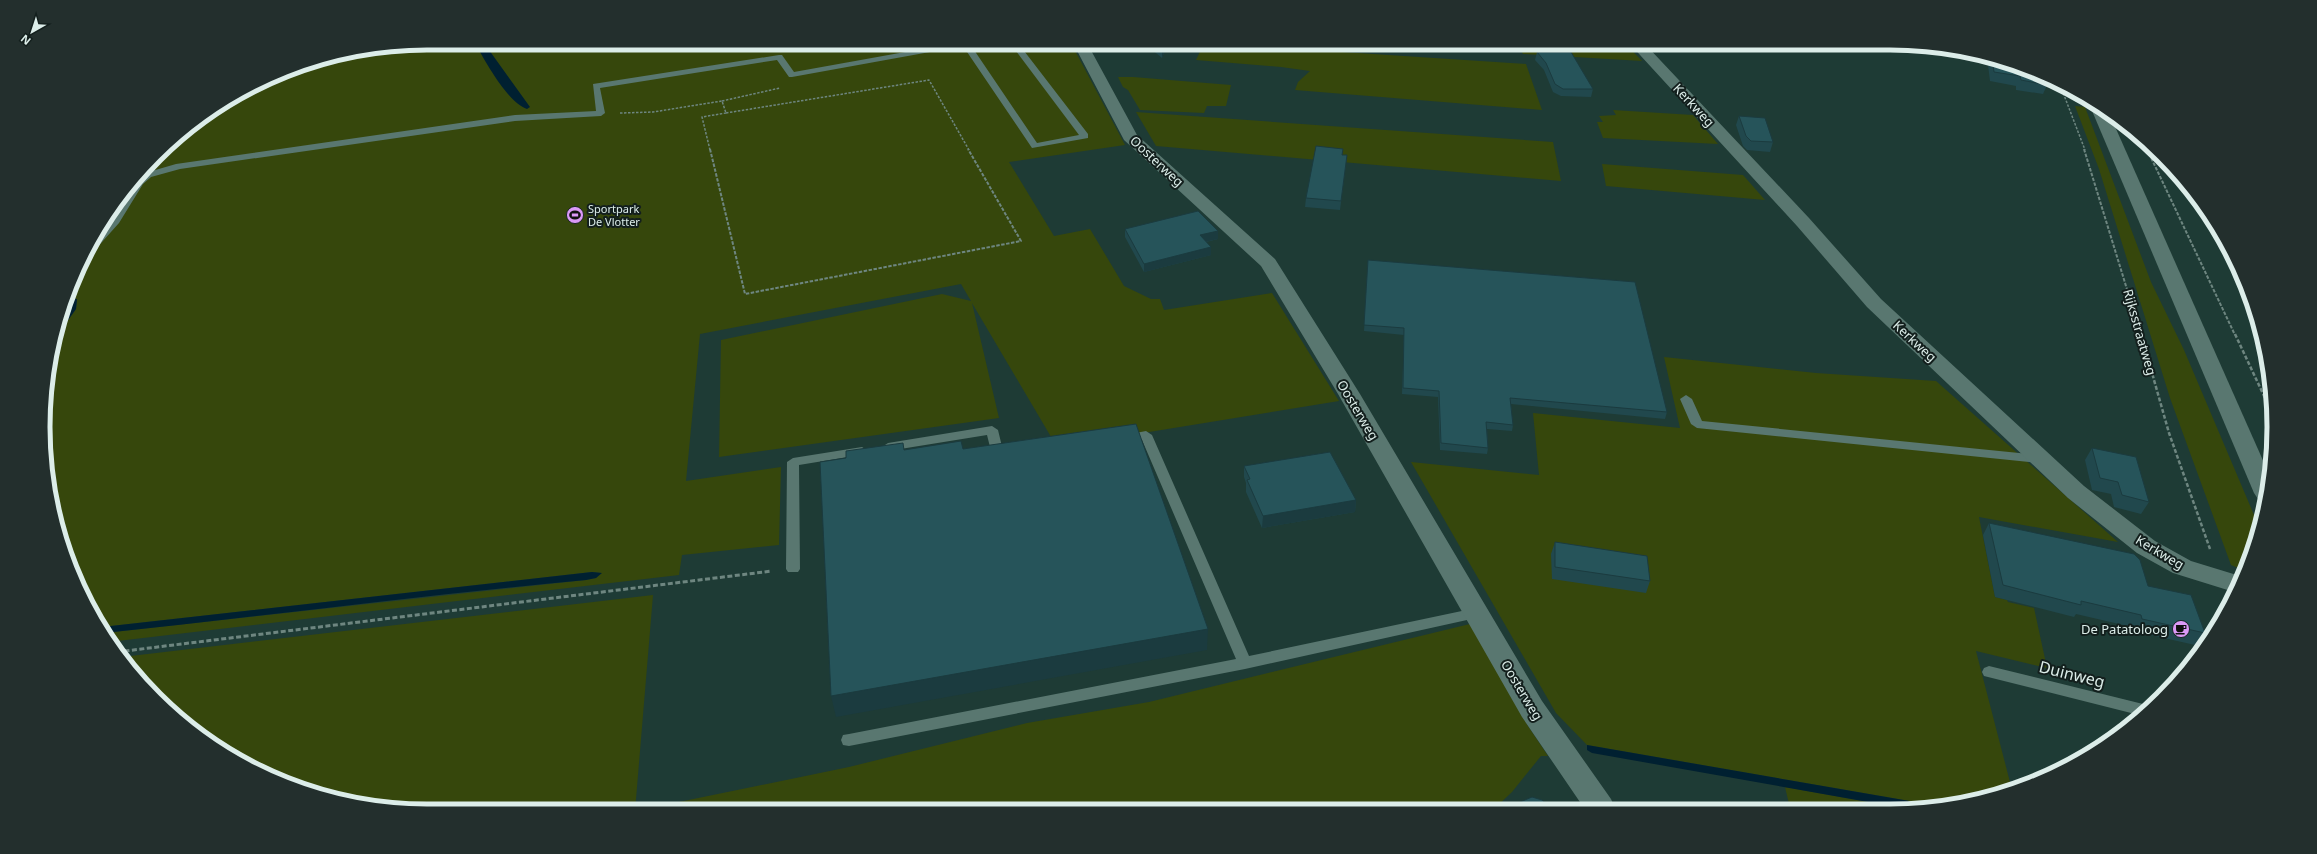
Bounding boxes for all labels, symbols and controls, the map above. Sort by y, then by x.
north arrow [12,12,52,52]
text: N [17,32,34,49]
street label: Kerkweg [1669,79,1719,131]
street label: Oosterweg [1126,132,1188,190]
place label: Sportpark De Vlotter [588,201,640,229]
sports icon: Sportpark De Vlotter [565,205,585,225]
street label: Rijksstraatweg [2119,287,2161,377]
street label: Kerkweg [1889,316,1941,366]
street label: Oosterweg [1333,377,1383,443]
street label: Kerkweg [2133,531,2187,573]
cafe icon: De Patatoloog [2171,619,2191,639]
place label: De Patatoloog [2081,620,2168,638]
street label: Duinweg [2037,655,2107,693]
street label: Oosterweg [1497,657,1547,723]

